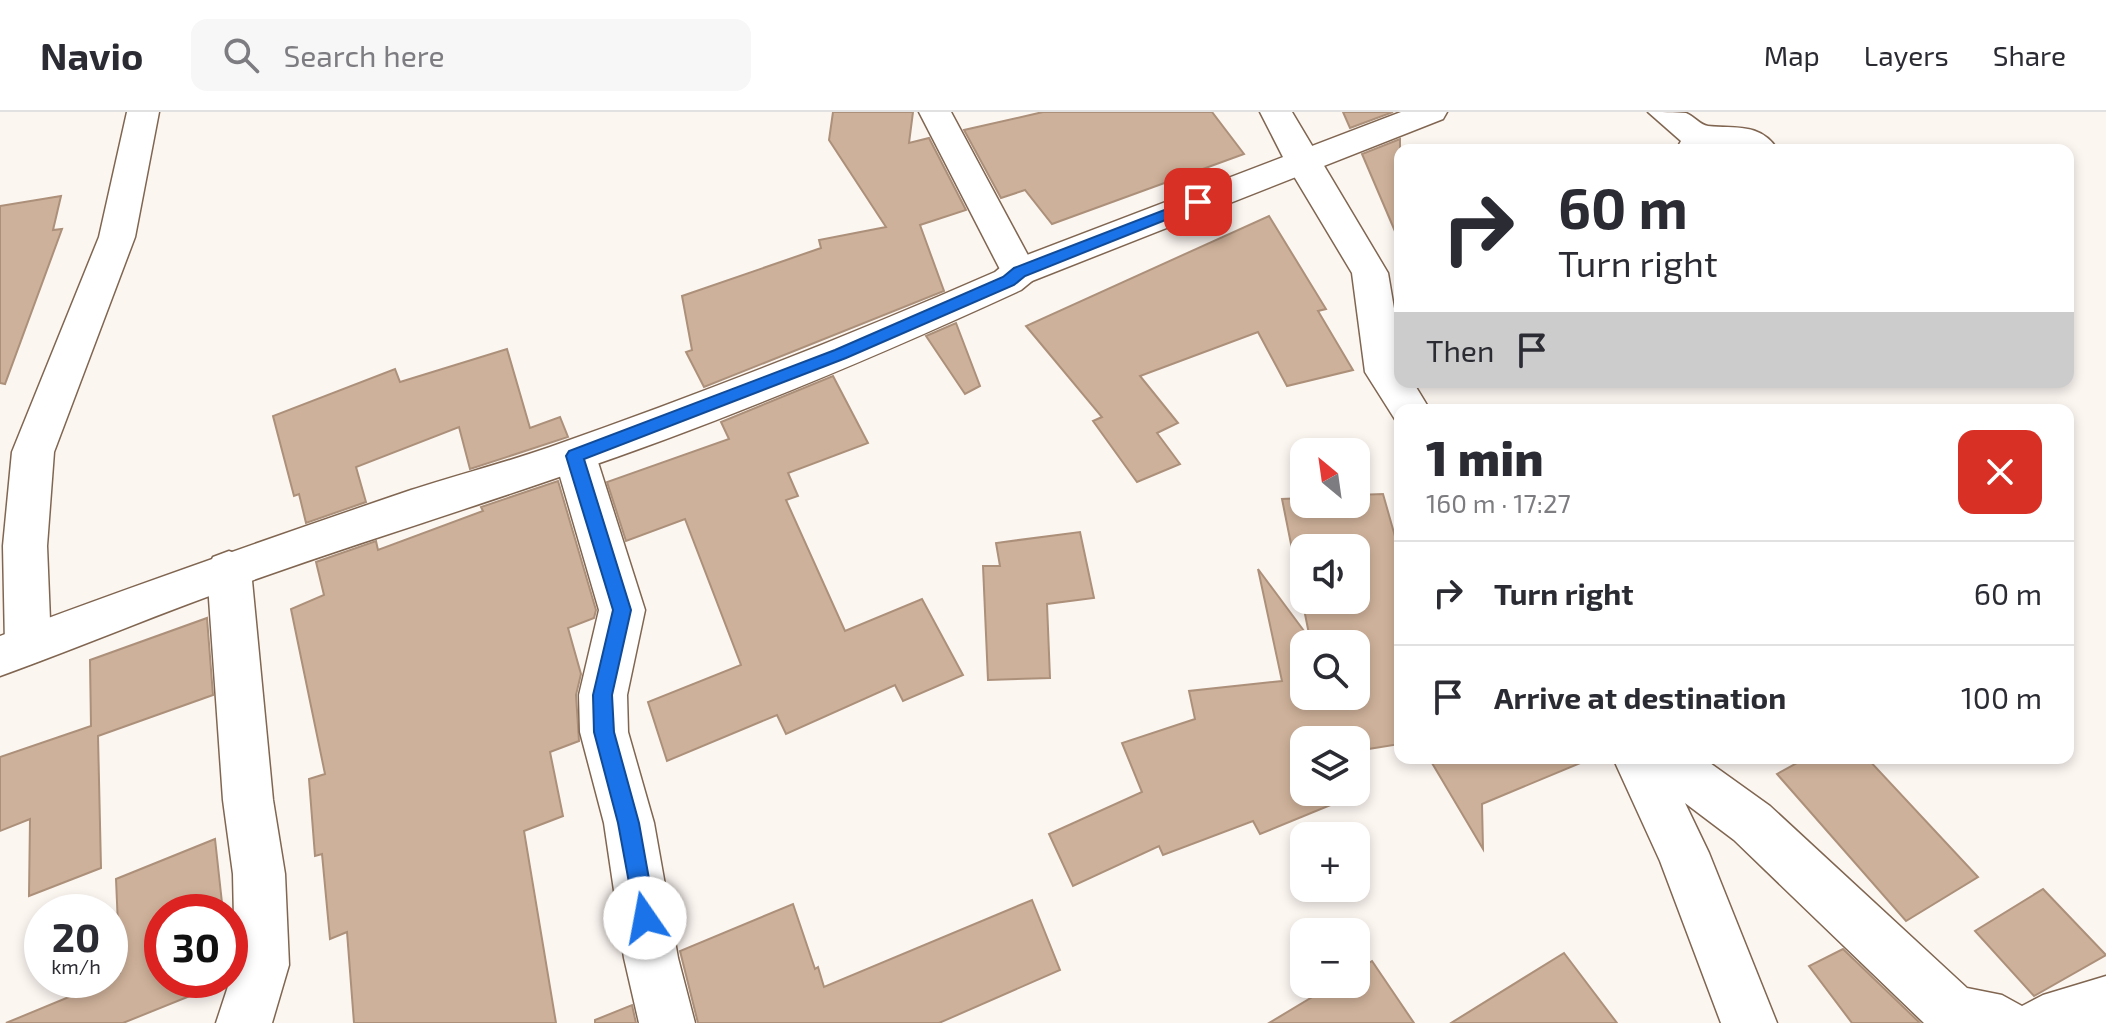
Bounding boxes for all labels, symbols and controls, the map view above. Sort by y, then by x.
search box [191,19,751,91]
text: Navio [40,32,143,78]
icon: search [219,33,263,77]
text: Search here [283,37,445,73]
text: Map [1764,38,1820,72]
text: Layers [1864,38,1949,72]
text: Share [1993,38,2066,72]
pin [1164,168,1232,236]
text: 60 m [1558,173,1688,240]
icon: right [1426,176,1530,280]
icon: arrive [1176,180,1220,224]
text: Turn right [1558,241,1718,284]
icon: arrive [1510,328,1554,372]
text: Then [1426,332,1494,368]
text: 1 min [1426,428,1544,486]
button: close [1958,430,2042,514]
north arrow [1290,438,1370,518]
map controls [1290,438,1370,998]
text: 160 m · 17:27 [1426,487,1571,518]
button: sound [1290,534,1370,614]
icon: right [1426,571,1470,615]
text: Turn right [1494,575,1634,611]
text: 60 m [1974,575,2042,611]
button: search [1290,630,1370,710]
icon: arrive [1426,675,1470,719]
text: Arrive at destination [1494,679,1786,715]
text: 100 m [1961,679,2042,715]
button: layers [1290,726,1370,806]
button: + [1290,822,1370,902]
position arrow [603,876,687,960]
speed limit sign: 30 [144,894,248,998]
text: 20 [52,912,100,960]
button: − [1290,918,1370,998]
text: km/h [51,954,101,978]

